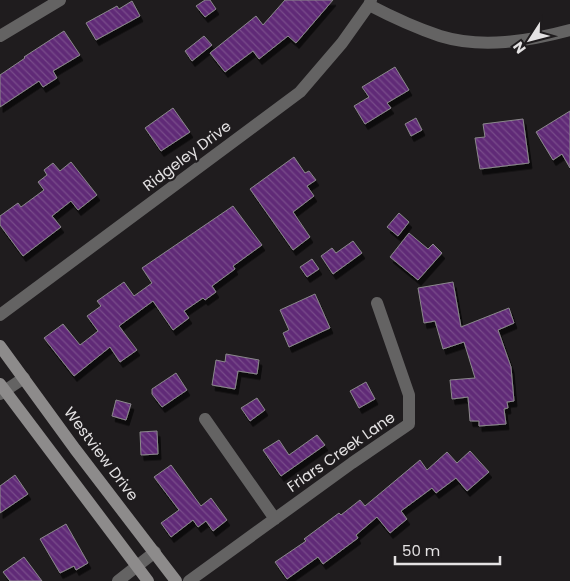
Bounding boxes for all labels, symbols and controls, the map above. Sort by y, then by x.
north arrow [505,15,555,65]
text: N [508,38,531,58]
street label: Ridgeley Drive [138,115,235,196]
street label: Westview Drive [59,402,144,505]
street label: Friars Creek Lane [282,406,399,497]
scale bar [395,534,500,566]
text: 50 m [402,540,440,561]

